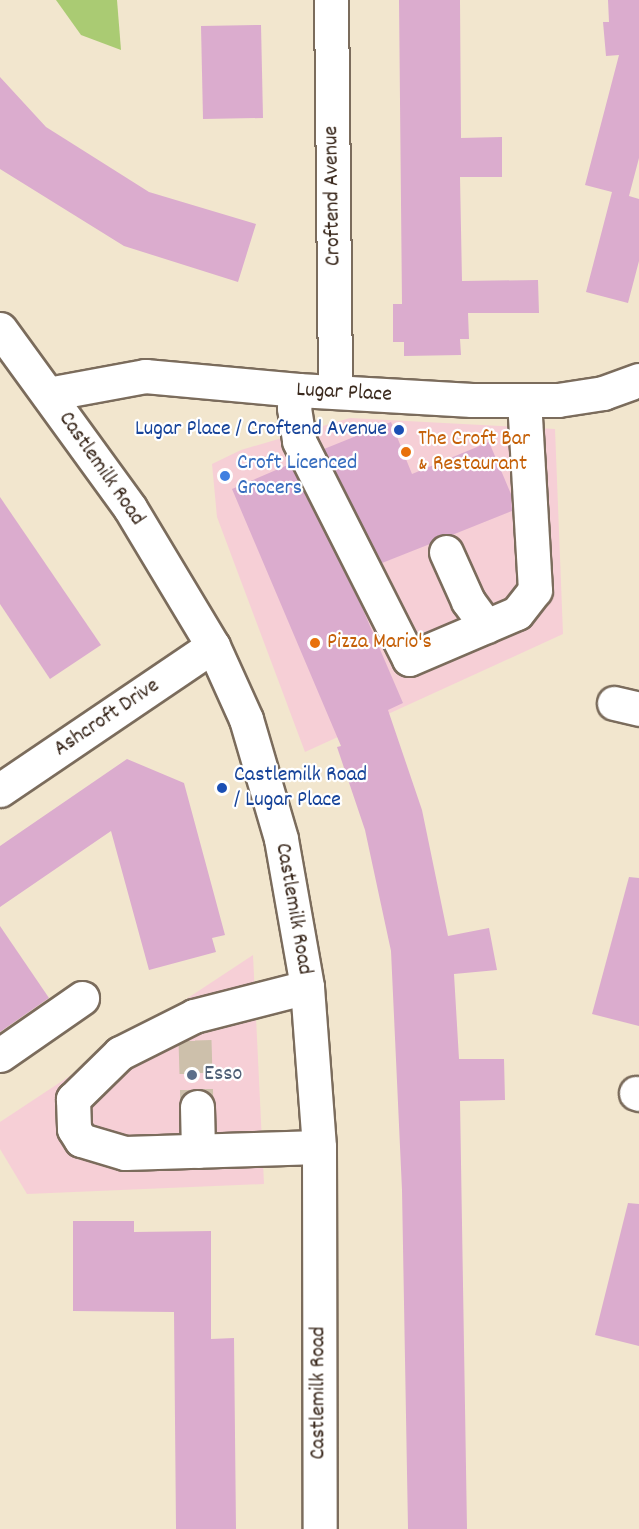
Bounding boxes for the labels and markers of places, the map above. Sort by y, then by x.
place label: Lugar Place / Croftend Avenue [135,417,387,443]
marker: Lugar Place / Croftend Avenue [392,423,406,437]
place label: The Croft Bar & Restaurant [418,426,530,478]
marker: The Croft Bar & Restaurant [399,445,413,459]
place label: Croft Licenced Grocers [237,450,357,502]
marker: Croft Licenced Grocers [218,469,232,483]
place label: Pizza Mario's [327,630,432,656]
marker: Pizza Mario's [308,636,322,650]
place label: Castlemilk Road / Lugar Place [234,762,367,813]
marker: Castlemilk Road / Lugar Place [215,781,229,795]
place label: Esso [204,1062,242,1088]
marker: Esso [185,1068,199,1082]

